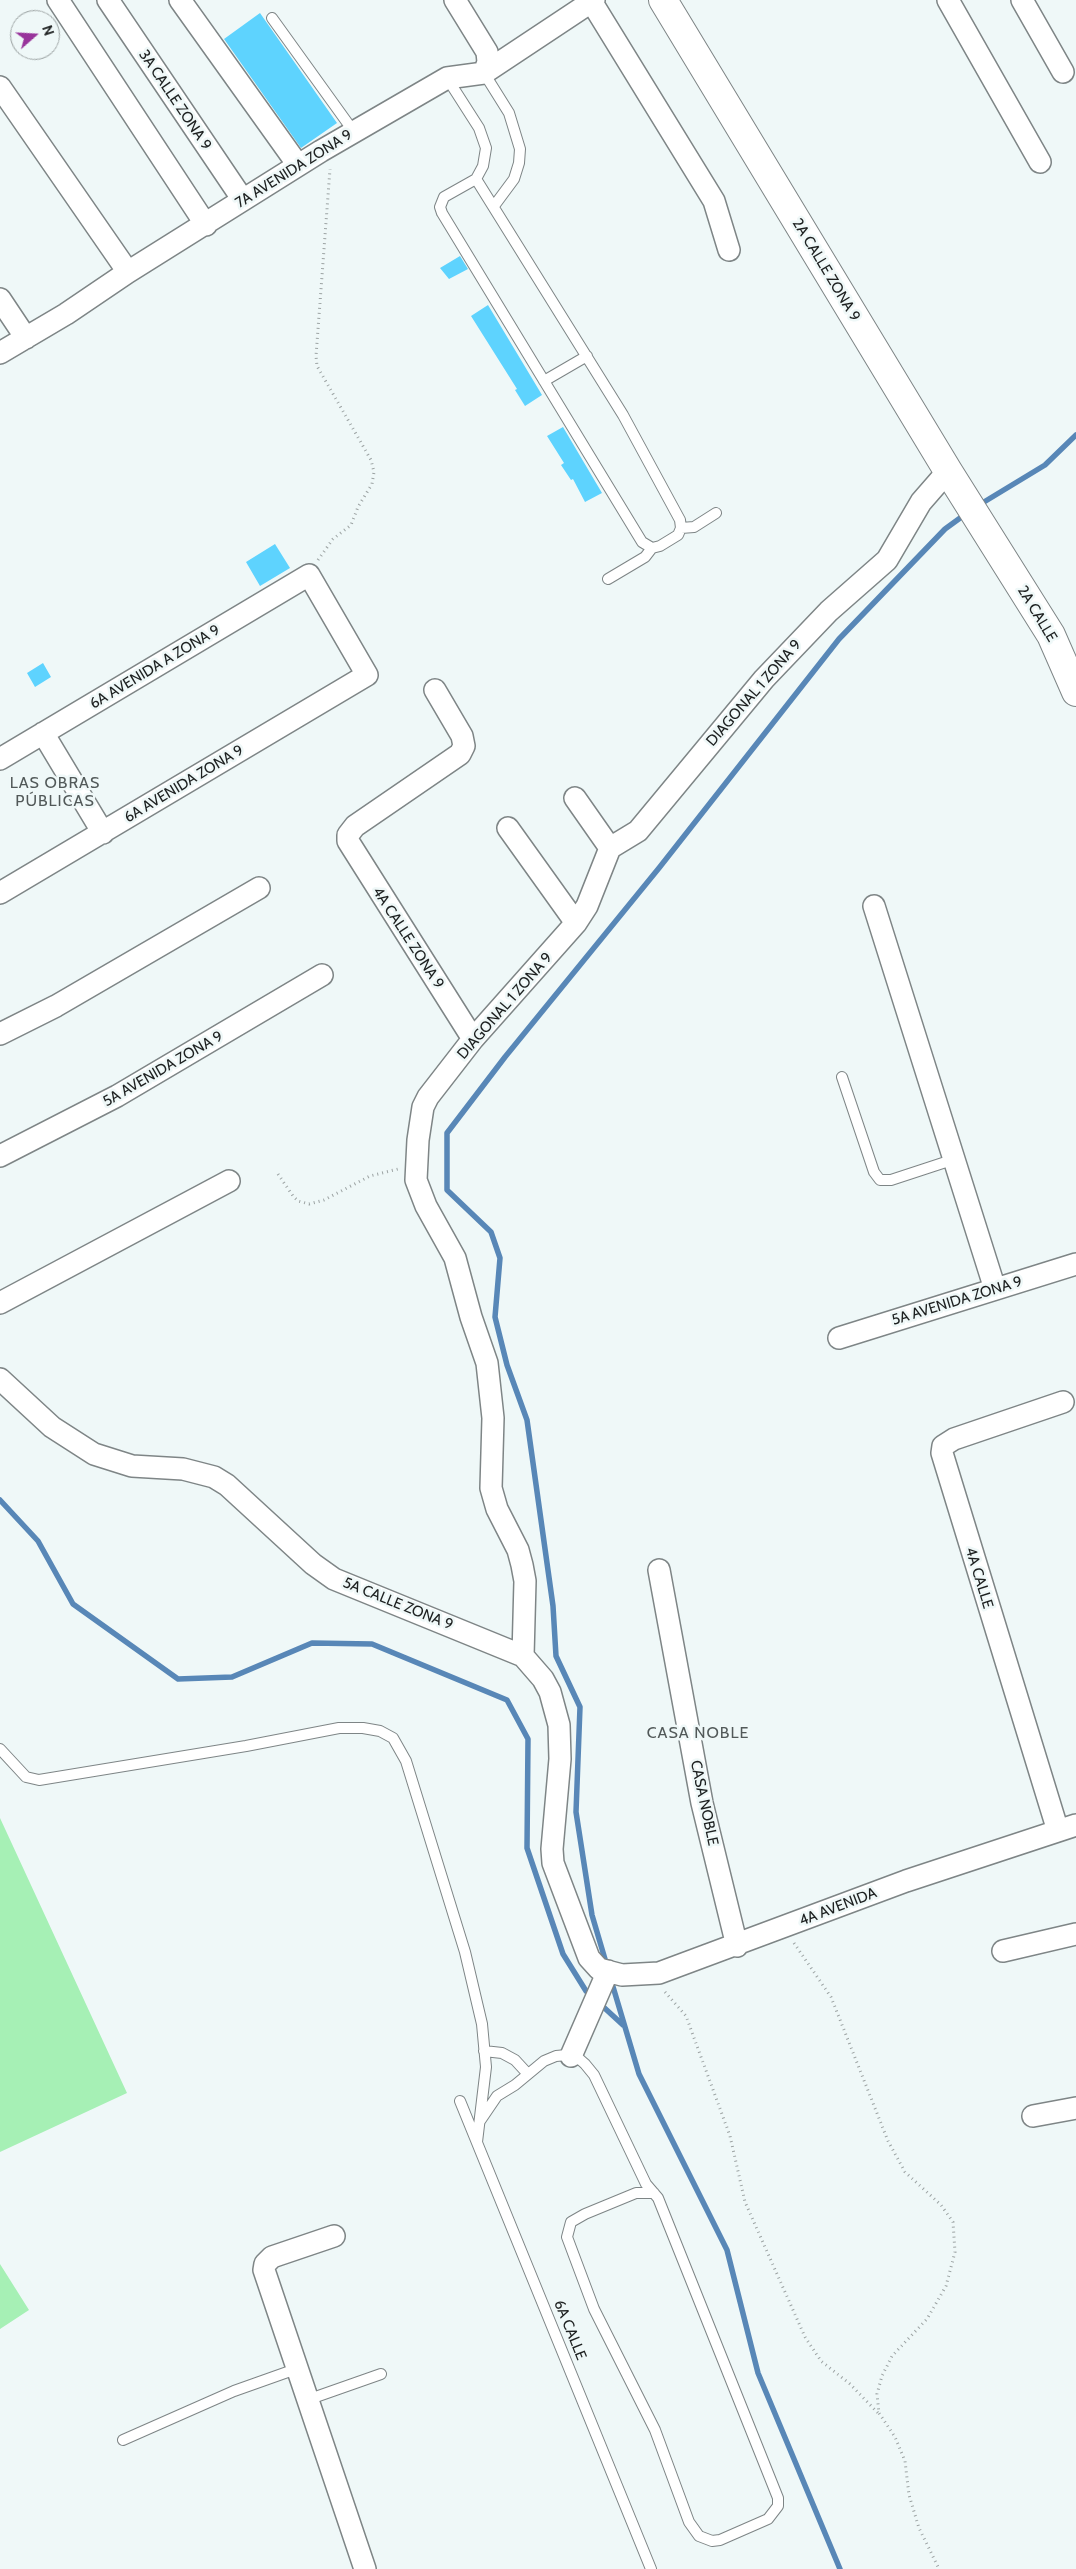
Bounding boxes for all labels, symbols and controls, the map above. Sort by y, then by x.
north arrow [10,10,60,60]
text: N [38,23,58,38]
street label: 3A CALLE ZONA 9 [135,46,215,154]
street label: 7A AVENIDA ZONA 9 [232,126,356,212]
street label: 2A CALLE ZONA 9 [788,215,864,325]
street label: 2A CALLE [1013,583,1061,645]
street label: 6A AVENIDA A ZONA 9 [87,621,223,713]
street label: DIAGONAL 1 ZONA 9 [703,636,805,750]
street label: 6A AVENIDA ZONA 9 [121,741,247,827]
district label: LAS OBRAS PÚBLICAS [9,773,101,811]
street label: 4A CALLE ZONA 9 [368,884,448,992]
street label: DIAGONAL 1 ZONA 9 [454,949,556,1063]
street label: 5A AVENIDA ZONA 9 [100,1027,226,1111]
street label: 5A AVENIDA ZONA 9 [890,1273,1024,1329]
street label: 4A CALLE [961,1545,997,1611]
street label: 5A CALLE ZONA 9 [340,1574,456,1634]
district label: CASA NOBLE [645,1723,751,1743]
street label: CASA NOBLE [686,1759,722,1847]
street label: 4A AVENIDA [797,1884,879,1930]
street label: 6A CALLE [550,2297,590,2363]

